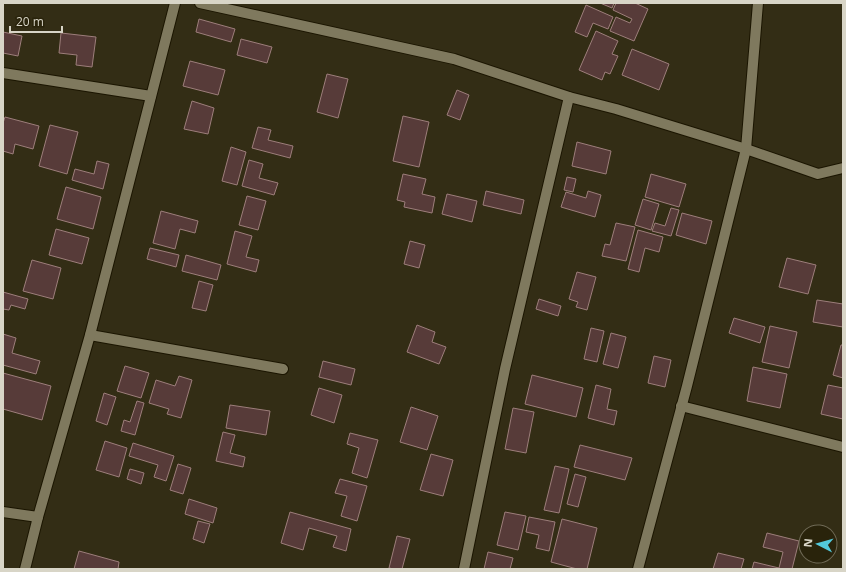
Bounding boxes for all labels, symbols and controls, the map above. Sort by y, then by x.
scale bar [10,8,62,34]
text: 20 m [16,13,44,30]
north arrow [798,524,838,564]
text: N [800,538,815,548]

